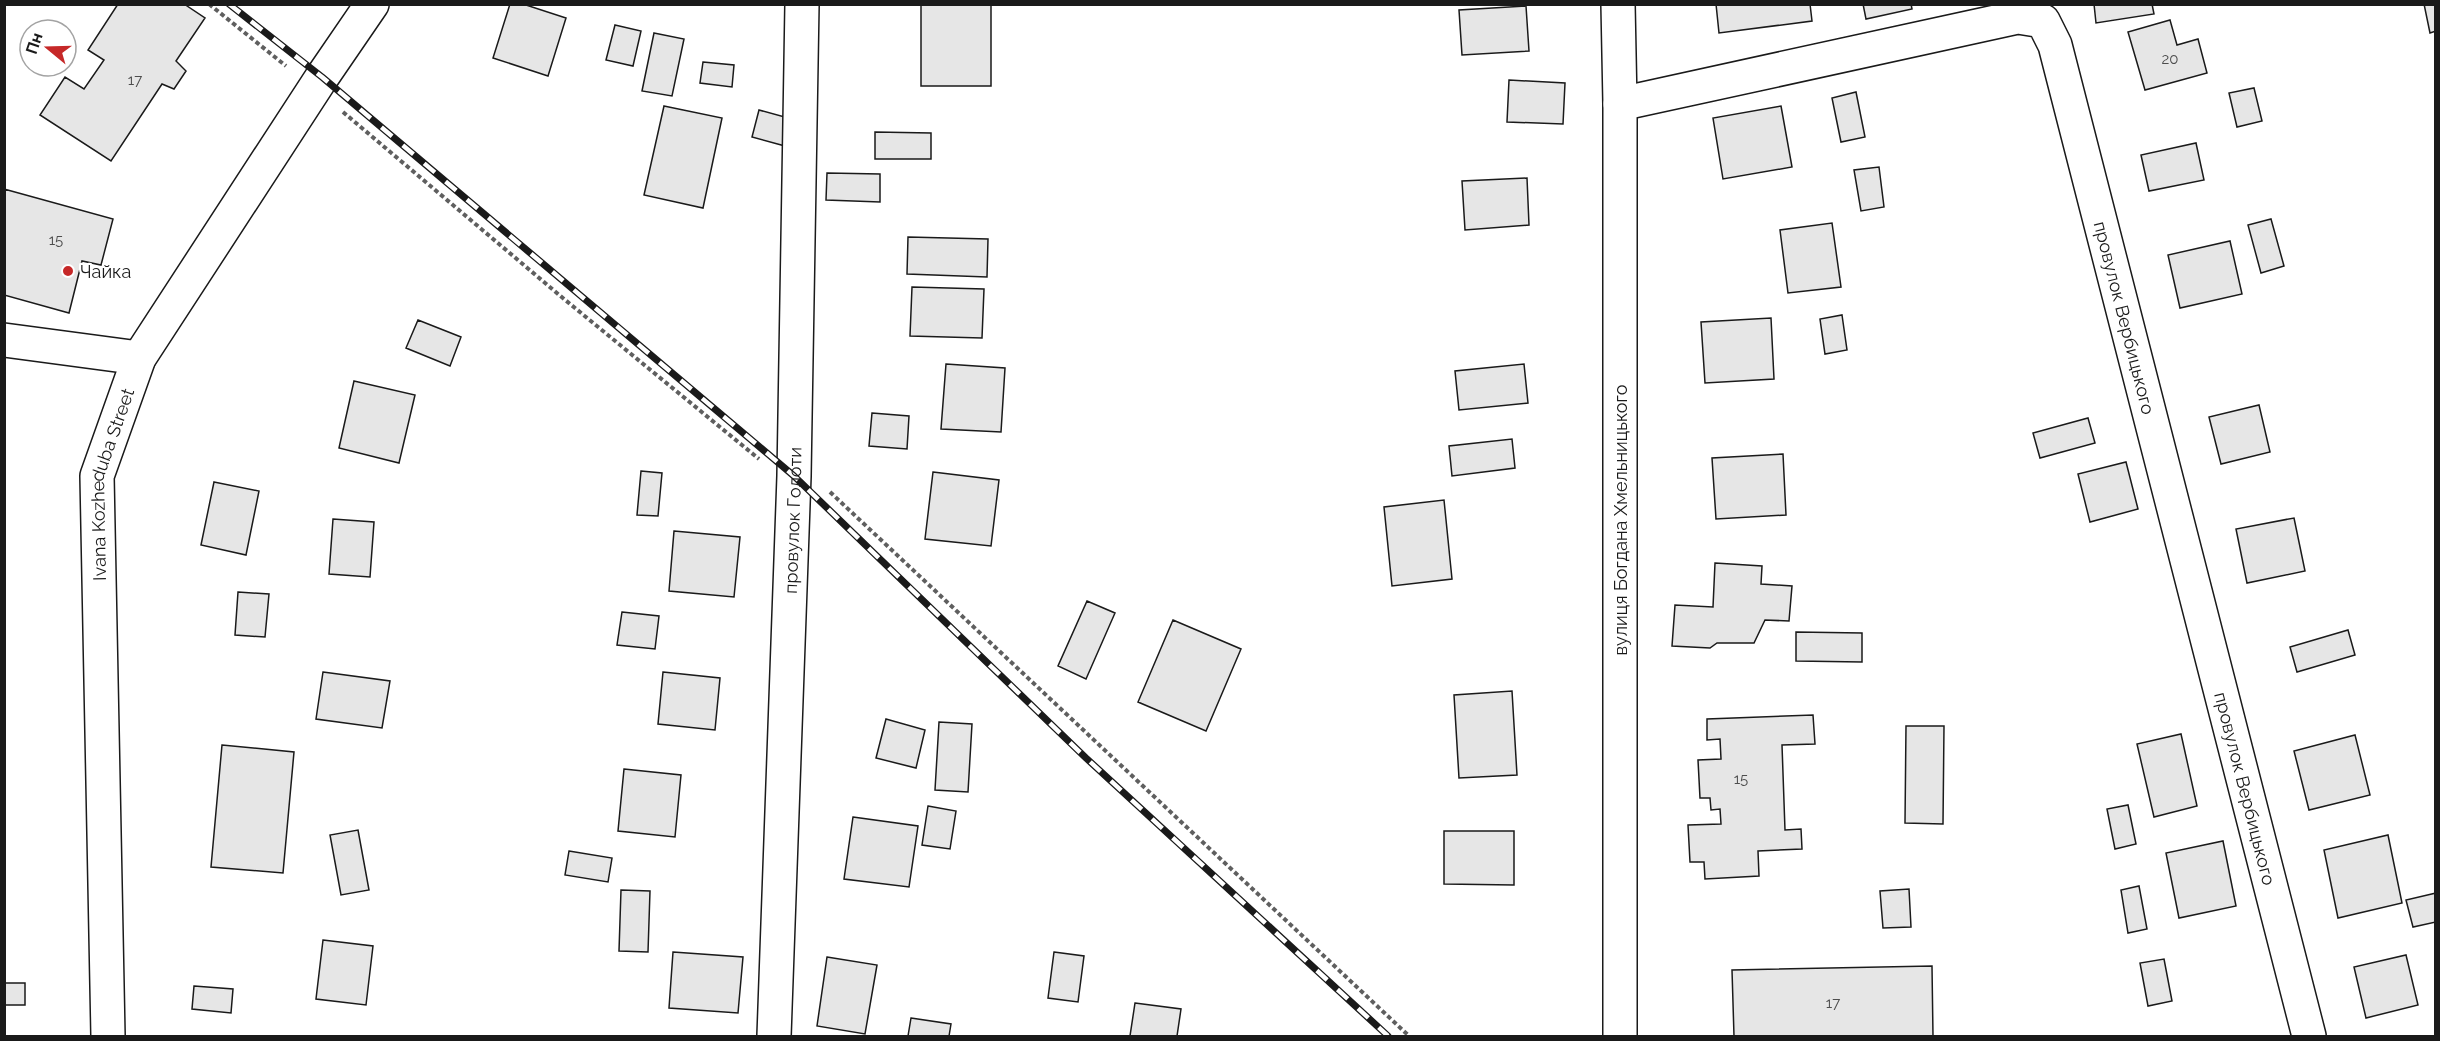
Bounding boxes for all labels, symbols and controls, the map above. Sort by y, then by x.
north arrow [18,18,78,78]
text: Пн [22,30,47,56]
house number: 20 [2162,50,2179,68]
house number: 17 [128,71,142,89]
street label: провулок Вербицького [2090,219,2160,417]
house number: 15 [49,231,63,249]
place label: Чайка [80,261,131,282]
marker: Чайка [61,264,75,278]
street label: вулиця Богдана Хмельницького [1610,384,1631,656]
street label: Ivana Kozheduba Street [86,385,138,581]
street label: провулок Голоти [779,447,805,594]
street label: провулок Вербицького [2211,690,2280,887]
house number: 15 [1734,770,1748,788]
house number: 17 [1826,994,1840,1012]

